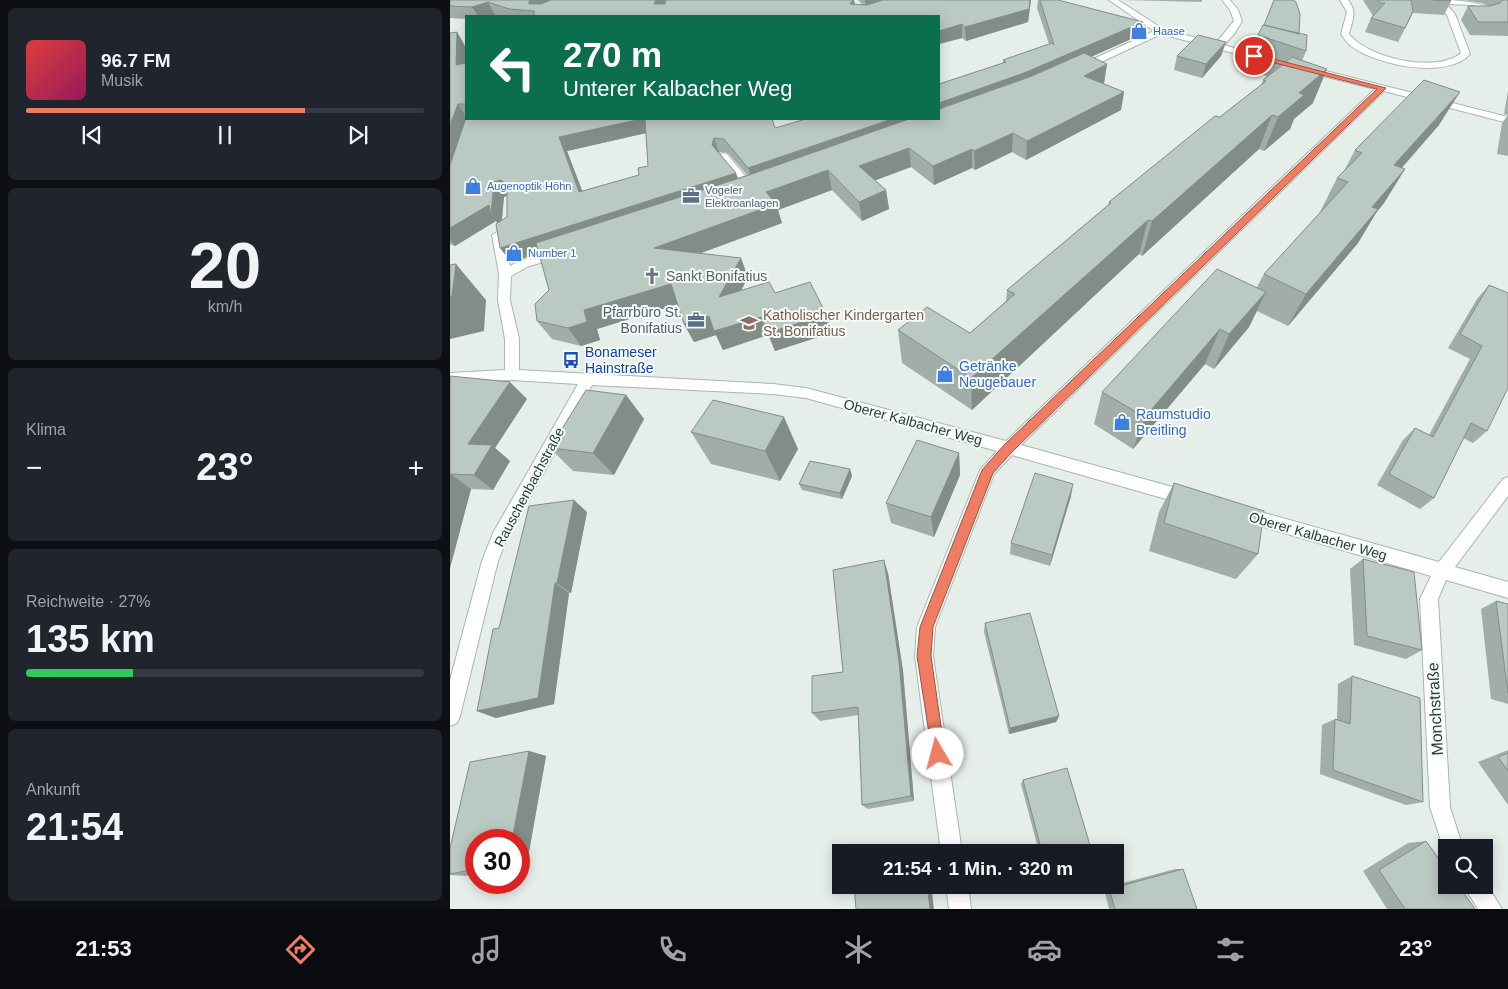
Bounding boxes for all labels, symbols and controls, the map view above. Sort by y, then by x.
shop icon: Haase [1129,21,1149,41]
place label: Haase [1153,25,1185,37]
icon: left [480,35,545,100]
text: 270 m [563,35,662,74]
pin [1233,35,1275,77]
icon: arrive [1240,42,1268,70]
text: 96.7 FM [101,50,171,71]
text: Musik [101,72,143,89]
text: Unterer Kalbacher Weg [563,76,793,101]
icon: previous [78,121,106,149]
icon: pause [211,121,239,149]
icon: next [344,121,372,149]
shop icon: Augenoptik Höhn [463,176,483,196]
place label: Augenoptik Höhn [487,180,571,192]
place label: Vogeler Elektroanlagen [705,184,778,209]
office icon: Vogeler Elektroanlagen [681,186,701,206]
text: 20 [189,229,261,302]
shop icon: Number 1 [504,243,524,263]
place label: Number 1 [528,247,576,259]
church icon: Sankt Bonifatius [642,266,662,286]
place label: Sankt Bonifatius [666,268,767,284]
text: km/h [208,298,242,315]
place label: Pfarrbüro St. Bonifatius [603,304,682,336]
place label: Katholischer Kindergarten St. Bonifatius [763,307,924,339]
office icon: Pfarrbüro St. Bonifatius [686,310,706,330]
school or university icon: Katholischer Kindergarten St. Bonifatius [739,313,759,333]
place label: Bonameser Hainstraße [585,344,657,376]
bus stop icon: Bonameser Hainstraße [561,350,581,370]
place label: Getränke Neugebauer [959,358,1036,390]
shop icon: Getränke Neugebauer [935,364,955,384]
street label: Oberer Kalbacher Weg [842,396,984,448]
place label: Raumstudio Breitling [1136,406,1211,438]
shop icon: Raumstudio Breitling [1112,412,1132,432]
text: Klima [26,421,66,438]
street label: Rauschenbachstraße [491,424,567,550]
text: 23° [196,446,254,488]
text: − [26,452,42,483]
text: + [408,452,424,483]
street label: Oberer Kalbacher Weg [1247,509,1389,563]
text: Reichweite · 27% [26,593,151,610]
text: 135 km [26,618,155,660]
street label: Monchstraße [1424,662,1446,756]
position arrow [911,727,963,779]
text: Ankunft [26,781,80,798]
text: 21:54 [26,806,123,848]
speed limit sign: 30 [465,829,530,894]
map controls [1438,839,1493,894]
button: search [1438,839,1493,894]
text: 21:54 · 1 Min. · 320 m [883,858,1073,879]
icon: directions [283,932,318,967]
icon: music [469,932,504,967]
icon: phone [655,932,690,967]
icon: climate [841,932,876,967]
icon: car [1027,932,1062,967]
icon: filters [1213,932,1248,967]
text: 21:53 [76,936,132,961]
text: 23° [1399,936,1432,961]

